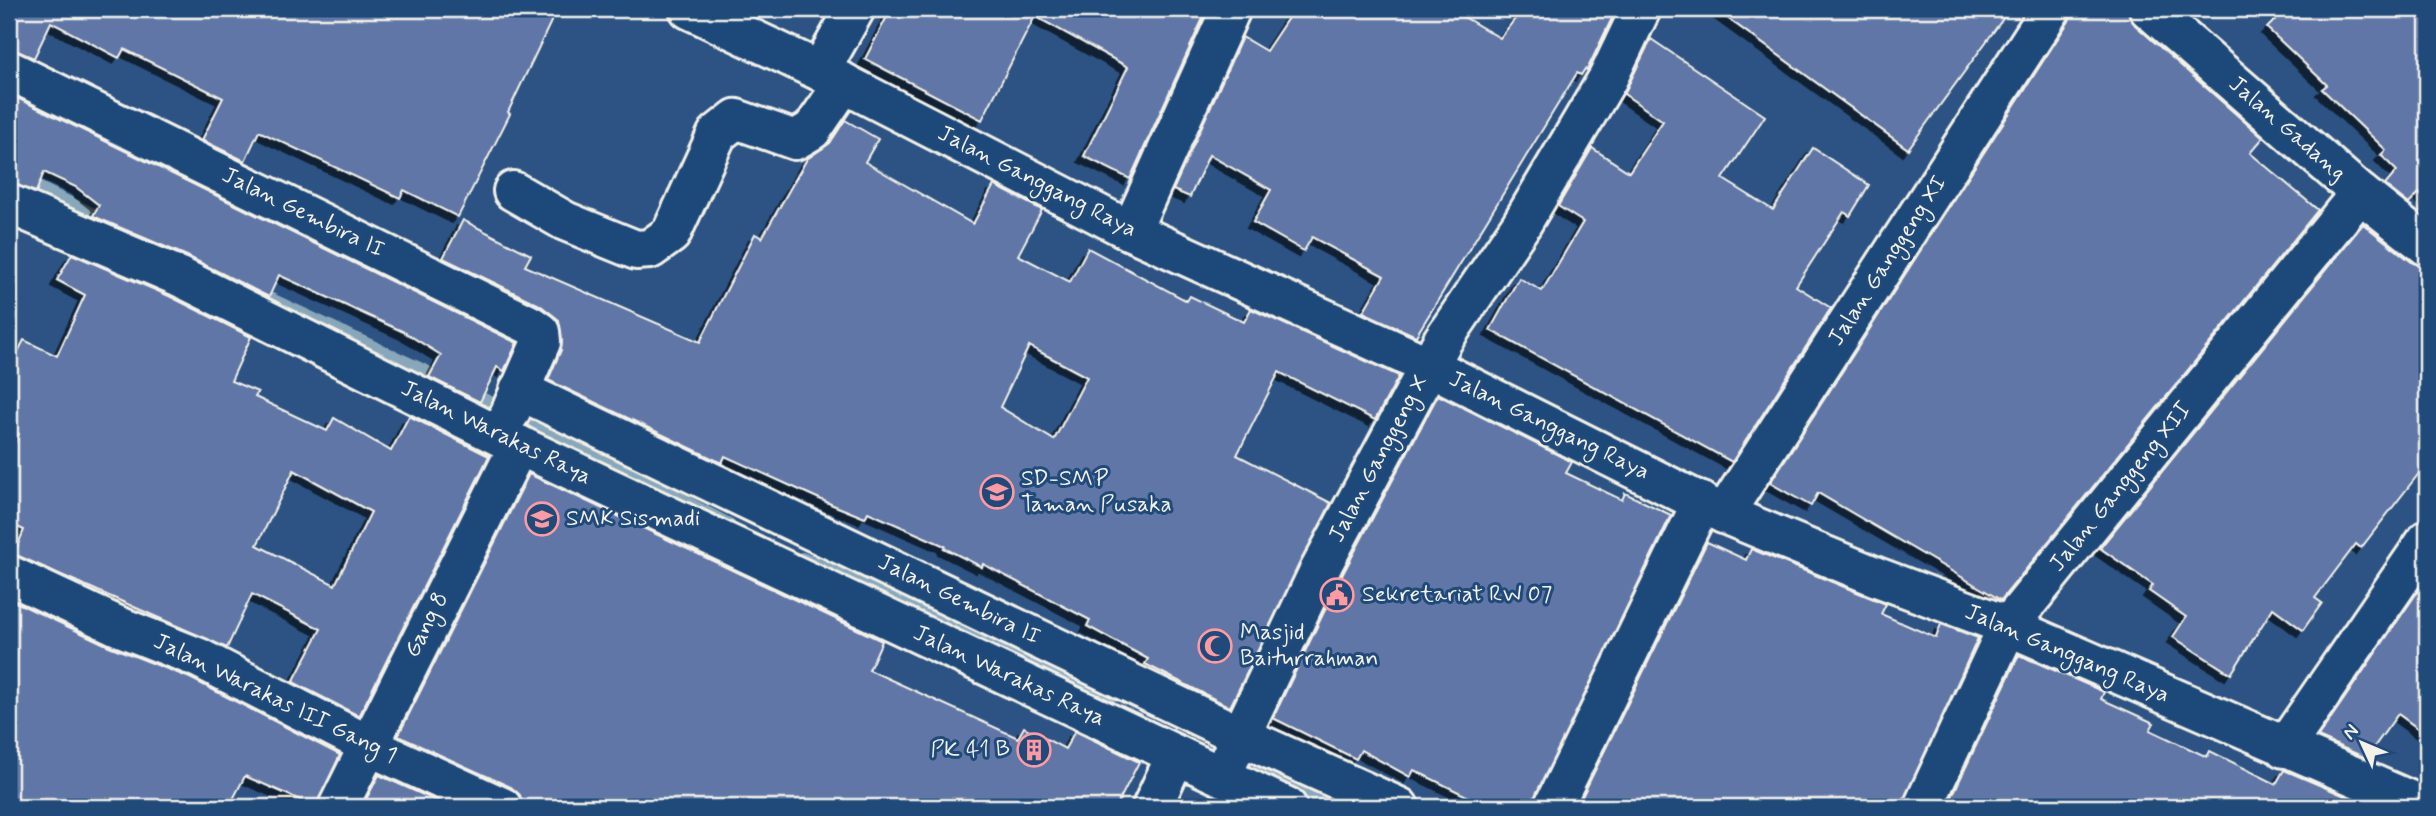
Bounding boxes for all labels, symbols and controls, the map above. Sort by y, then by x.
street label: Jalan Gadang [2222,70,2352,188]
street label: Jalan Ganggang Raya [932,119,1142,247]
street label: Jalan Gembira II [217,161,389,265]
street label: Jalan Ganggeng XI [1822,170,1956,353]
street label: Jalan Ganggang Raya [1443,364,1654,489]
street label: Jalan Ganggeng X [1322,370,1437,549]
street label: Jalan Warakas Raya [396,374,596,492]
street label: Jalan Ganggeng XII [2043,396,2201,580]
place label: SD-SMP Taman Pusaka [1021,464,1172,520]
school or university icon: SD-SMP Taman Pusaka [978,473,1016,511]
school or university icon: SMK Sismadi [523,500,561,538]
place label: SMK Sismadi [566,504,700,534]
street label: Jalan Gembira II [873,548,1045,652]
public building icon: Sekretariat RW 07 [1318,576,1356,614]
place label: Sekretariat RW 07 [1362,580,1552,610]
street label: Gang 8 [398,587,458,664]
street label: Jalan Ganggang Raya [1959,597,2174,713]
street label: Jalan Warakas Raya [908,618,1110,734]
place label: Masjid Baiturrahman [1240,618,1378,674]
street label: Jalan Warakas III Gang 1 [147,627,402,773]
mosque icon: Masjid Baiturrahman [1196,627,1234,665]
north arrow [2328,708,2398,778]
text: N [2337,719,2364,745]
building icon: PK 41 B [1015,731,1053,769]
place label: PK 41 B [930,735,1010,765]

